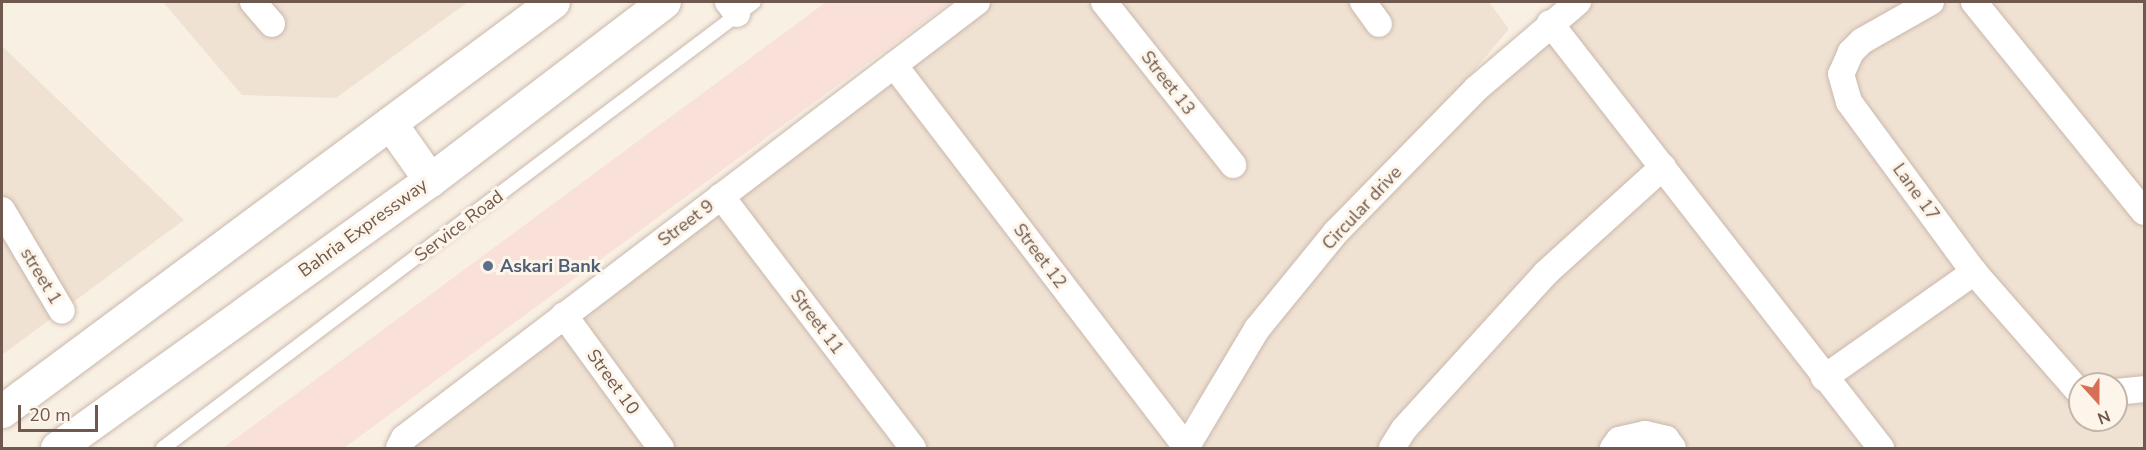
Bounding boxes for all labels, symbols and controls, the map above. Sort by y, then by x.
street label: Street 13 [1136,47,1200,119]
street label: Lane 17 [1888,159,1944,225]
street label: Circular drive [1318,162,1406,254]
street label: Bahria Expressway [294,174,432,282]
street label: Service Road [410,186,508,266]
street label: Street 9 [654,195,718,251]
street label: Street 12 [1009,219,1071,293]
street label: street 1 [16,244,66,308]
place label: Askari Bank [500,255,600,277]
marker: Askari Bank [481,259,495,273]
street label: Street 11 [786,285,848,359]
street label: Street 10 [582,345,644,419]
north arrow [2068,372,2128,432]
scale bar [21,393,100,431]
text: 20 m [29,403,71,427]
text: N [2094,405,2113,429]

